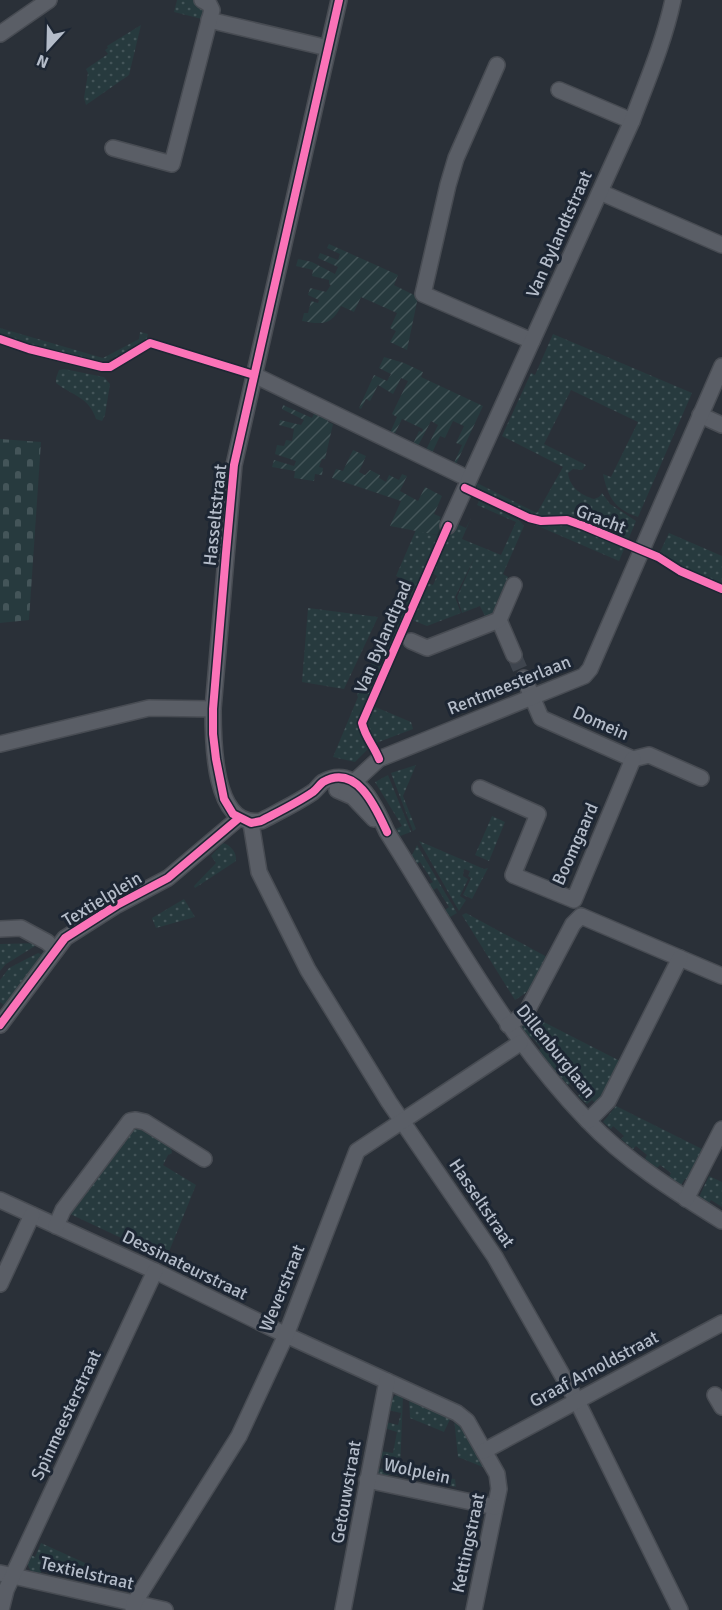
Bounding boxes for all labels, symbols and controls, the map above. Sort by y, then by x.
north arrow [18,18,78,78]
text: N [34,50,52,72]
street label: Van Bylandtstraat [521,167,597,301]
street label: Hasseltstraat [199,463,231,567]
street label: Gracht [573,499,629,539]
street label: Van Bylandtpad [349,578,417,696]
street label: Rentmeesterlaan [444,650,574,720]
street label: Domein [570,701,632,745]
street label: Boomgaard [547,799,603,889]
street label: Textielplein [58,867,146,931]
street label: Dillenburglaan [511,1000,601,1102]
street label: Hasseltstraat [444,1154,520,1252]
street label: Dessinateurstraat [119,1225,251,1305]
street label: Weverstraat [255,1241,309,1335]
street label: Graaf Arnoldstraat [526,1326,662,1412]
street label: Spinmeesterstraat [26,1346,106,1484]
street label: Getouwstraat [326,1439,366,1545]
street label: Wolplein [382,1453,452,1489]
street label: Kettingstraat [447,1491,489,1595]
street label: Textielstraat [38,1552,136,1594]

